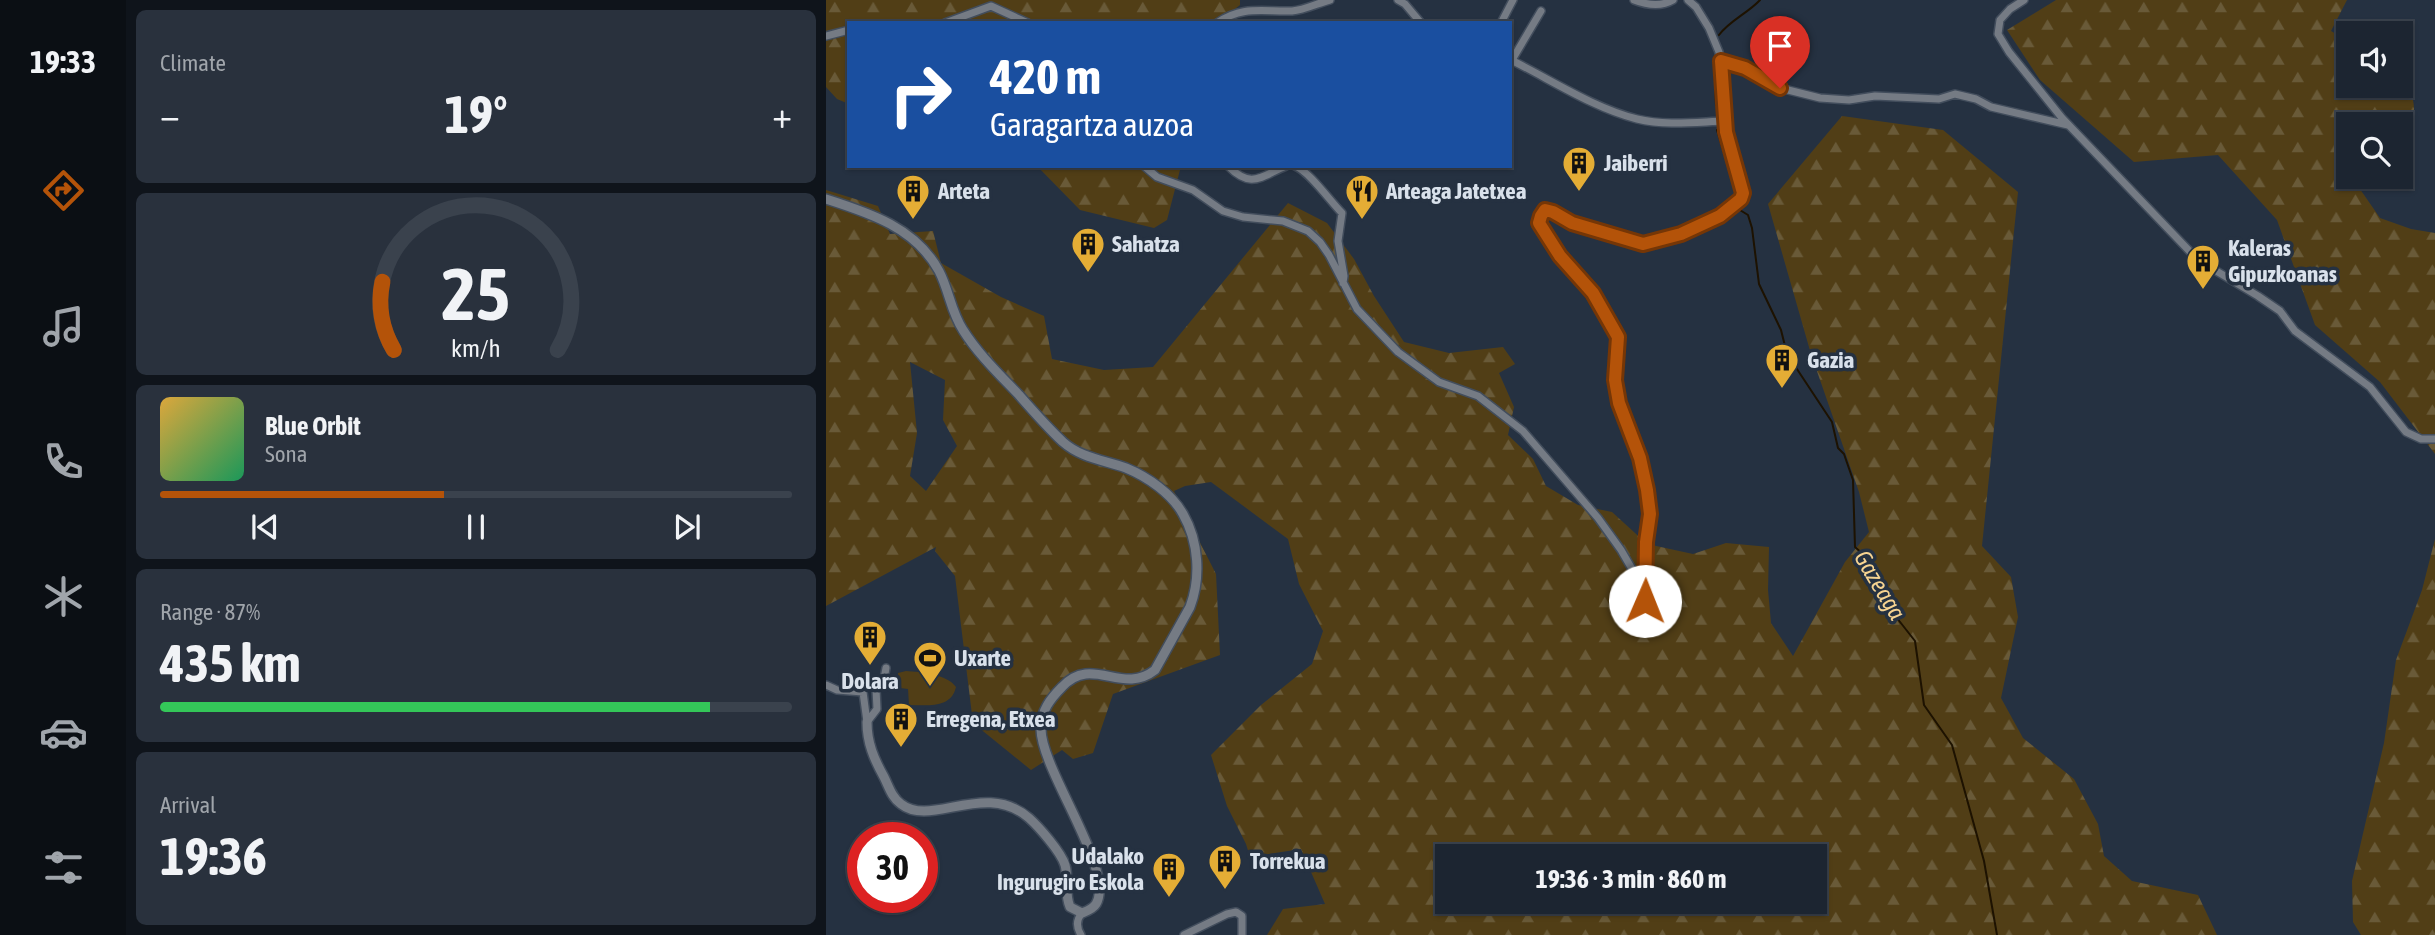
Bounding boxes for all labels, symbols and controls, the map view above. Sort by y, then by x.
pin [1750,16,1810,88]
map controls [2336,21,2413,189]
button: sound [2336,21,2413,98]
icon: arrive [1761,27,1799,65]
text: 19:33 [30,43,96,80]
text: 420 m [990,48,1101,104]
icon: right [875,49,966,140]
text: Climate [160,50,226,76]
text: 19° [444,84,508,144]
text: − [160,93,180,136]
text: + [772,93,792,136]
text: Garagartza auzoa [990,106,1194,143]
button: search [2336,112,2413,189]
building icon: Jaiberri [1560,144,1598,193]
place label: Jaiberri [1603,150,1668,176]
icon: directions [39,166,88,215]
building icon: Arteta [894,172,932,221]
restaurant icon: Arteaga Jatetxea [1343,172,1381,221]
place label: Arteta [937,178,990,204]
place label: Arteaga Jatetxea [1385,178,1527,204]
building icon: Sahatza [1069,225,1107,274]
place label: Sahatza [1112,231,1180,257]
place label: Kaleras Gipuzkoanas [2228,235,2337,287]
building icon: Kaleras Gipuzkoanas [2184,242,2222,291]
text: 25 [442,253,510,336]
icon: music [39,302,88,351]
text: km/h [451,334,501,362]
building icon: Gazia [1763,341,1801,390]
place label: Gazia [1807,347,1854,373]
text: Blue Orbit [265,411,361,441]
icon: phone [39,437,88,486]
text: Sona [265,441,307,467]
icon: previous [246,508,284,546]
icon: pause [457,508,495,546]
icon: next [668,508,706,546]
water label: Gazeaga [1849,546,1911,624]
position arrow [1608,564,1682,638]
icon: climate [39,572,88,621]
text: Range · 87% [160,599,260,625]
building icon: Dolara [851,618,889,667]
text: 435 km [160,633,301,693]
sports icon: Uxarte [911,639,949,688]
place label: Uxarte [954,645,1011,671]
place label: Dolara [841,668,899,694]
building icon: Erregena, Etxea [882,700,920,749]
place label: Erregena, Etxea [926,706,1056,732]
icon: car [39,708,88,757]
text: Arrival [160,792,216,818]
speed limit sign: 30 [847,822,938,913]
text: 19:36 [160,826,267,886]
building icon: Torrekua [1206,842,1244,891]
icon: filters [39,843,88,892]
place label: Udalako Ingurugiro Eskola [997,843,1144,895]
place label: Torrekua [1250,848,1326,874]
building icon: Udalako Ingurugiro Eskola [1150,850,1188,899]
text: 19:36 · 3 min · 860 m [1536,864,1726,894]

